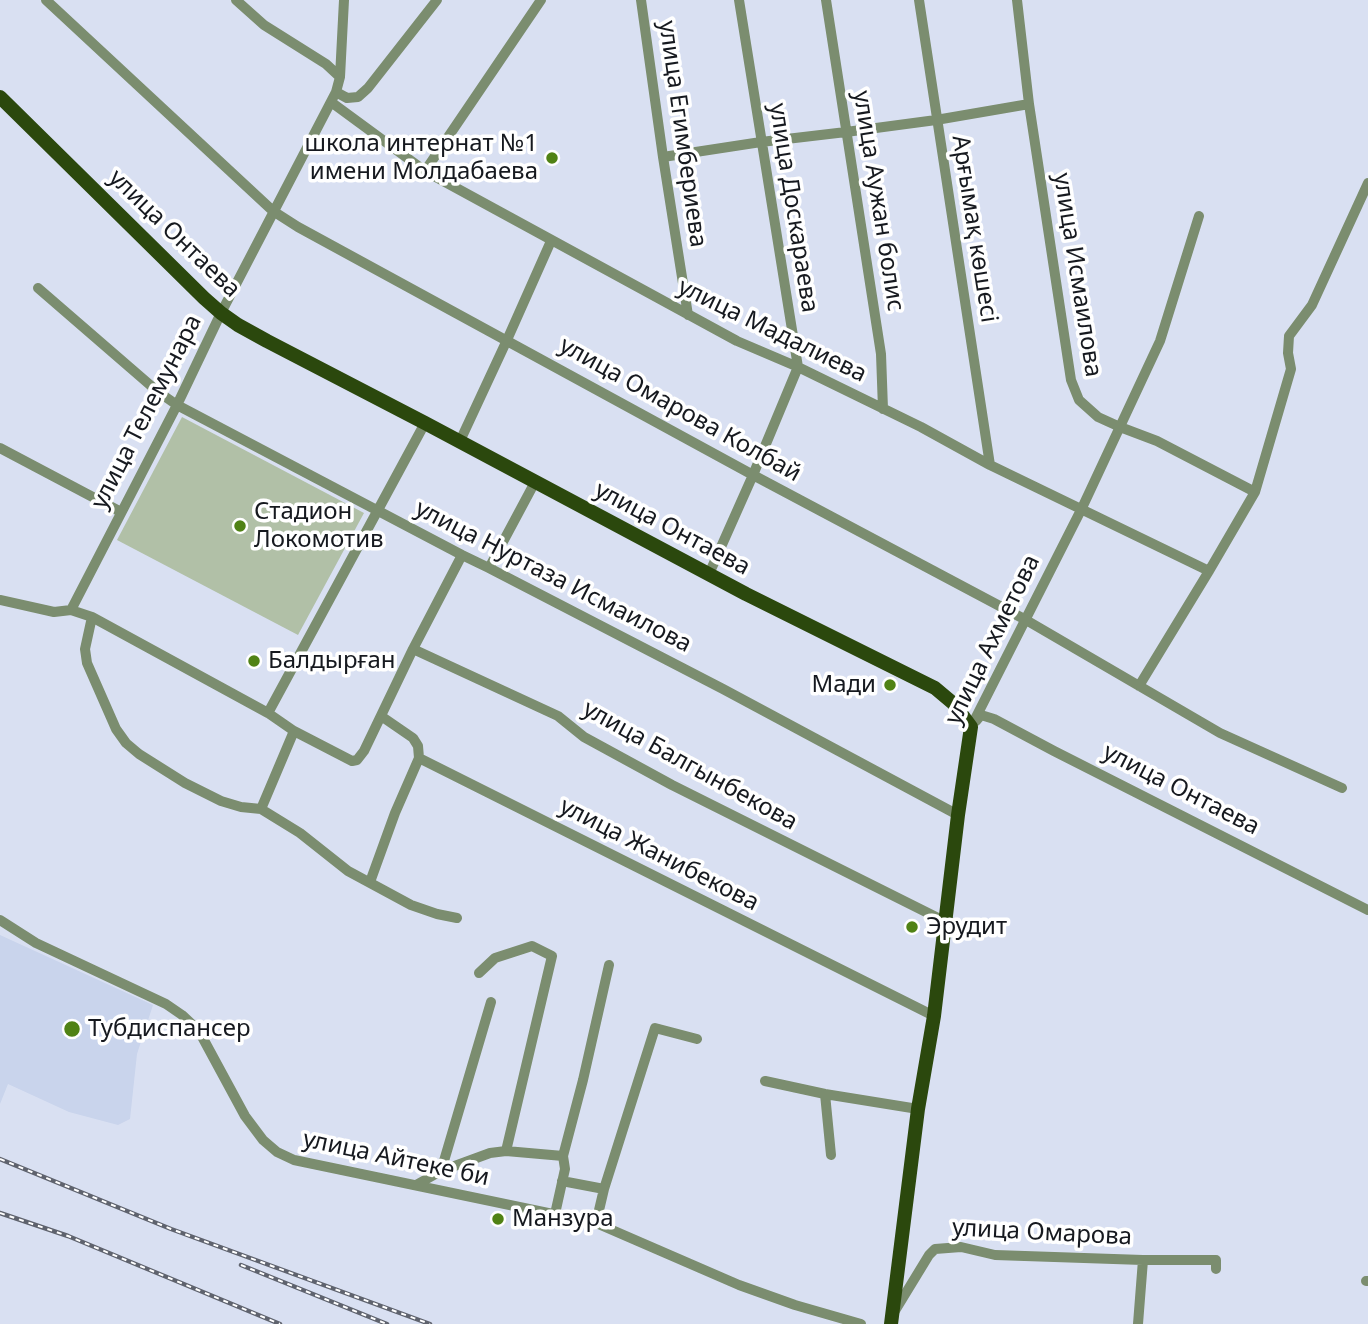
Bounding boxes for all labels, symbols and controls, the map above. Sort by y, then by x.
street label: улица Егимбериева [652,19,712,249]
street label: улица Аужан болис [846,89,910,313]
street label: улица Доскараева [762,101,824,315]
place label: школа интернат №1 имени Молдабаева [305,130,538,186]
street label: Арғымақ көшесі [945,133,1003,325]
marker: школа интернат №1 имени Молдабаева [544,150,560,166]
street label: улица Онтаева [102,164,246,304]
street label: улица Исмаилова [1047,171,1107,379]
street label: улица Мадалиева [673,273,871,389]
street label: улица Телемунара [86,310,208,514]
street label: улица Омарова Колбай [554,332,806,488]
street label: улица Онтаева [589,476,755,582]
street label: улица Нуртаза Исмаилова [410,495,696,659]
place label: Стадион Локомотив [254,498,384,554]
marker: Стадион Локомотив [232,518,248,534]
street label: улица Ахметова [939,550,1047,730]
place label: Балдырған [268,647,396,675]
marker: Балдырған [246,653,262,669]
place label: Мади [811,671,876,699]
marker: Мади [882,677,898,693]
street label: улица Балгынбекова [578,695,802,837]
street label: улица Онтаева [1098,738,1264,842]
street label: улица Жанибекова [555,792,763,918]
place label: Эрудит [926,913,1007,941]
marker: Эрудит [904,919,920,935]
place label: Тубдиспансер [88,1015,251,1043]
marker: Тубдиспансер [62,1019,82,1039]
street label: улица Айтеке би [300,1125,492,1193]
place label: Манзура [512,1205,613,1233]
marker: Манзура [490,1211,506,1227]
street label: улица Омарова [951,1214,1133,1252]

